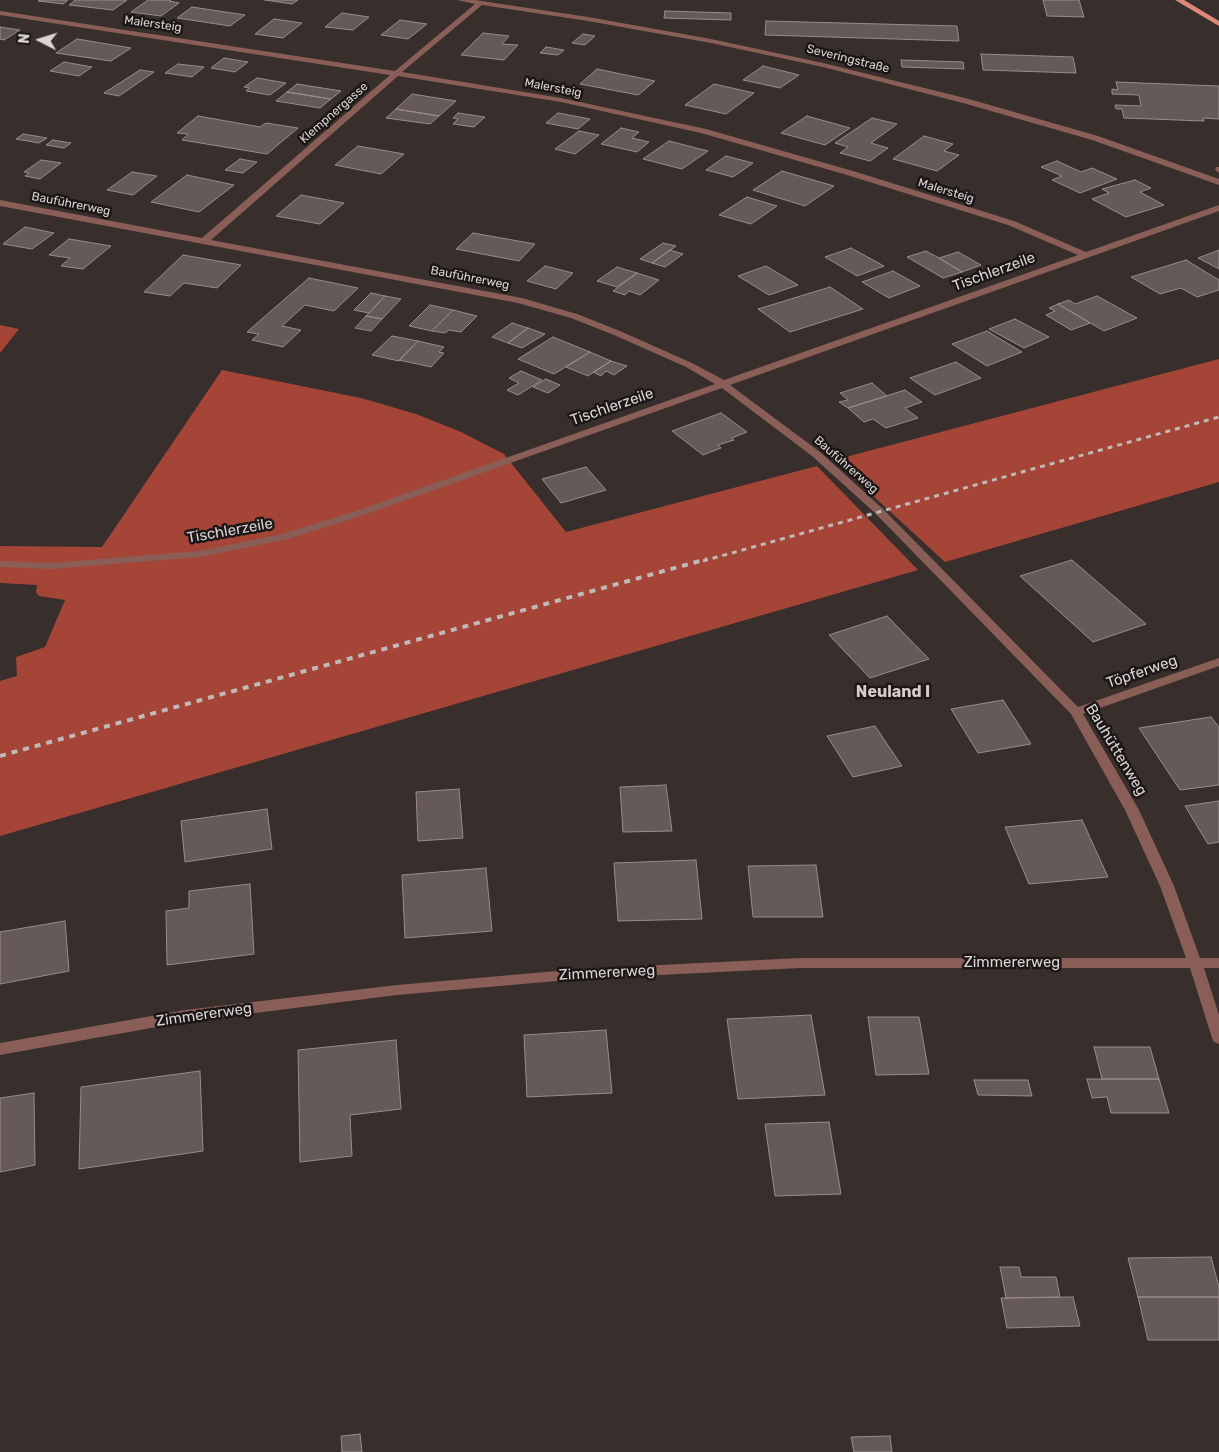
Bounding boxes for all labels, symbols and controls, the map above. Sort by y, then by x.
street label: Malersteig [123,13,183,35]
north arrow [15,15,65,65]
text: N [16,33,33,44]
street label: Severingstraße [805,42,891,76]
street label: Malersteig [523,75,583,101]
street label: Klempnergasse [297,79,371,147]
street label: Malersteig [916,176,976,206]
street label: Bauführerweg [30,189,112,219]
street label: Tischlerzeile [950,249,1038,295]
street label: Bauführerweg [429,263,511,293]
street label: Tischlerzeile [568,384,656,430]
street label: Bauführerweg [811,433,881,497]
street label: Tischlerzeile [186,515,274,547]
street label: Töpferweg [1104,652,1180,692]
district label: Neuland I [856,682,930,702]
street label: Bauhüttenweg [1082,701,1150,799]
street label: Zimmererweg [964,954,1060,972]
street label: Zimmererweg [558,961,656,985]
street label: Zimmererweg [155,999,253,1031]

